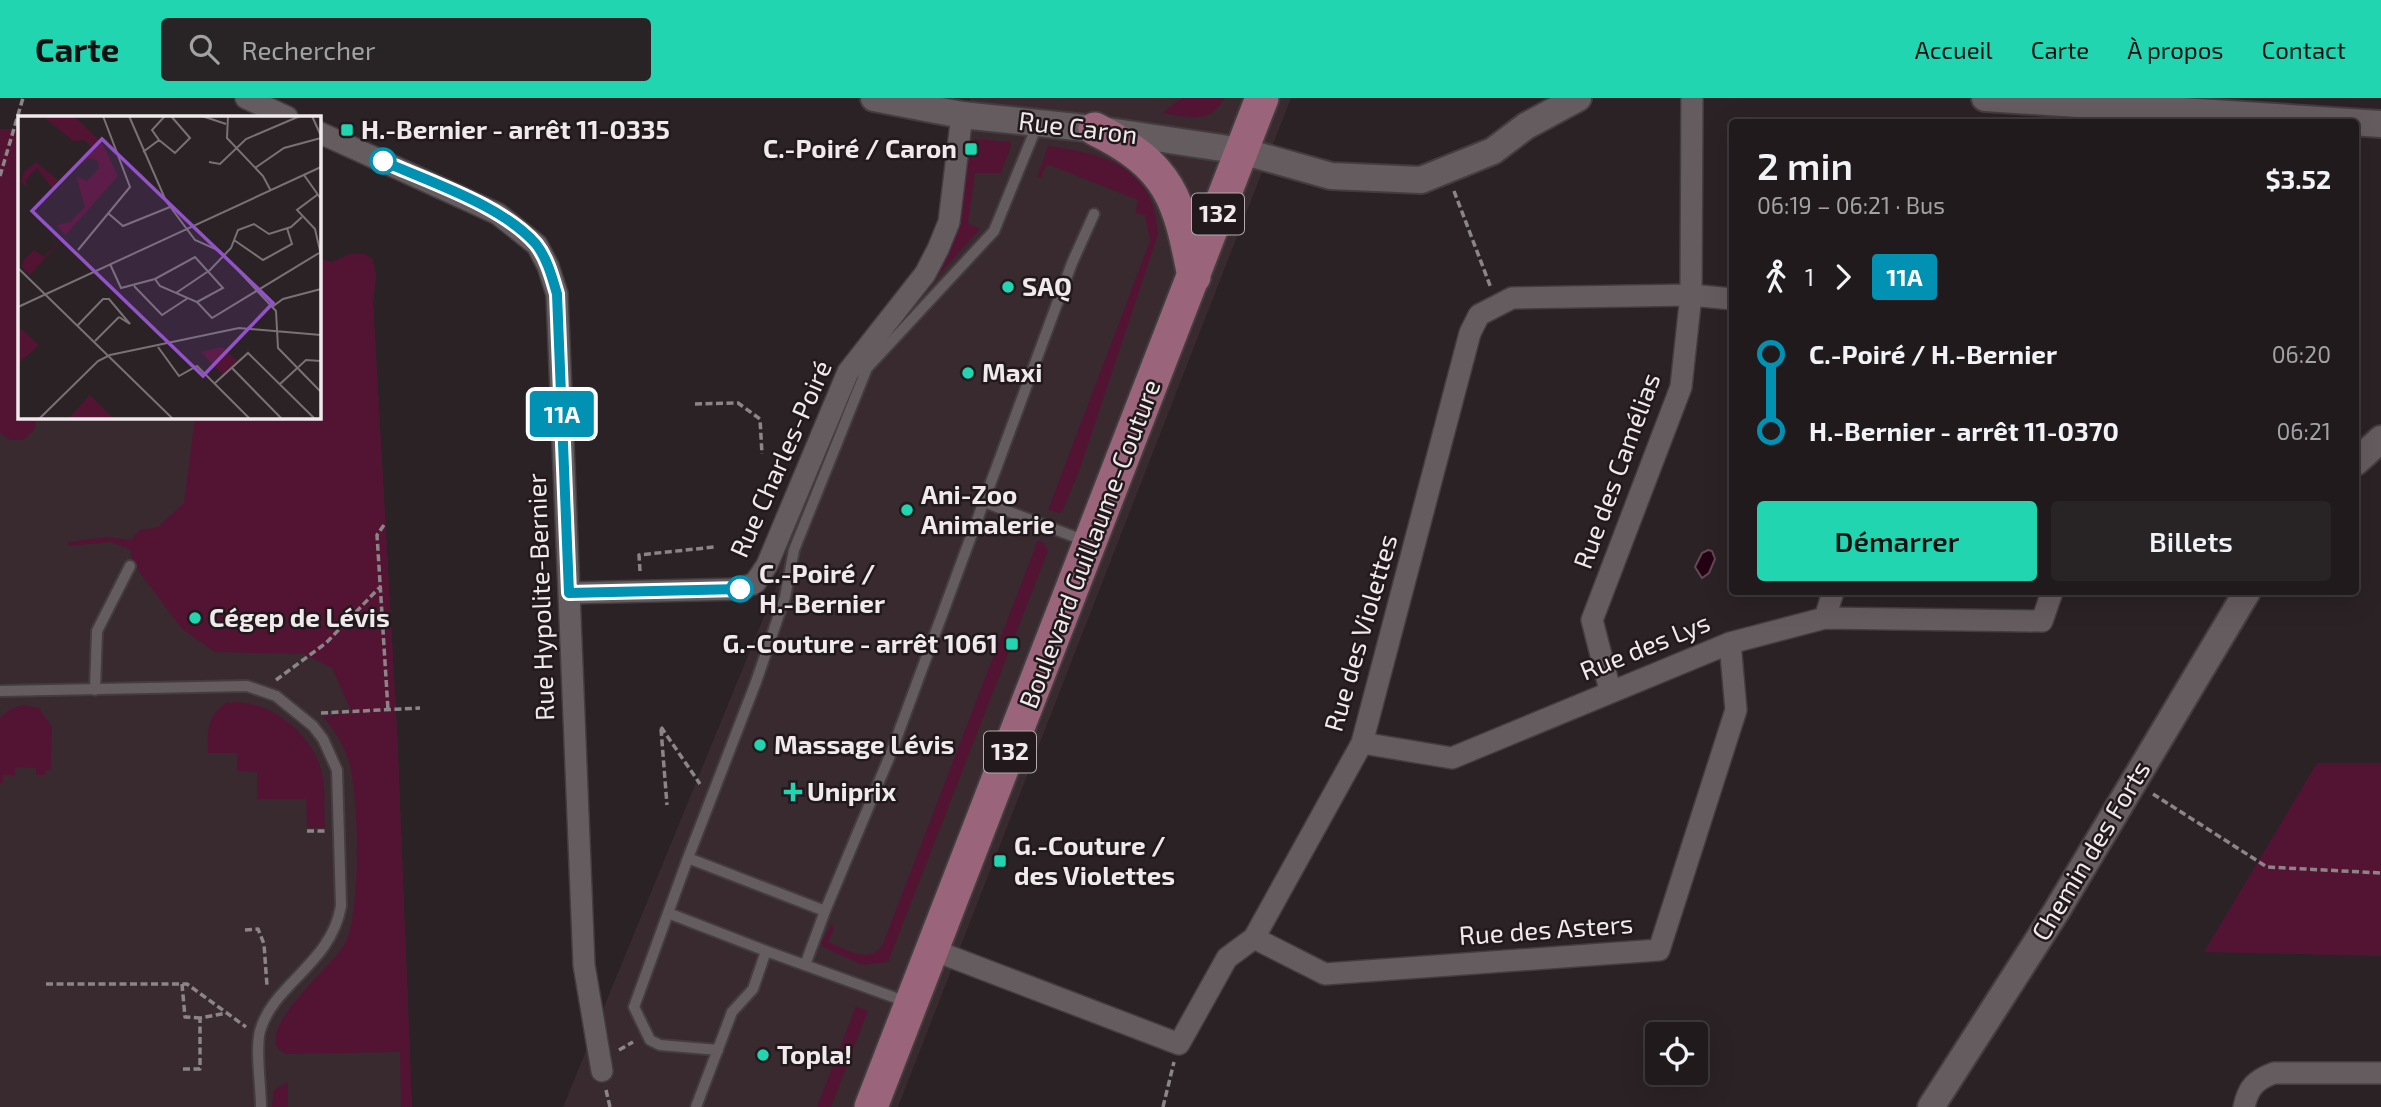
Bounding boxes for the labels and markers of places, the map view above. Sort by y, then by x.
place label: H.-Bernier - arrêt 11-0335 [361,113,670,144]
marker: H.-Bernier - arrêt 11-0335 [339,122,355,138]
place label: C.-Poiré / Caron [763,132,957,163]
marker: C.-Poiré / Caron [963,141,979,157]
unlabelled marker [370,148,396,174]
place label: SAQ [1022,270,1072,302]
marker: SAQ [1000,279,1016,295]
place label: Maxi [982,356,1043,387]
marker: Maxi [960,365,976,381]
place label: Ani-Zoo Animalerie [921,478,1055,539]
marker: Ani-Zoo Animalerie [899,502,915,518]
place label: C.-Poiré / H.-Bernier [759,557,885,618]
marker: C.-Poiré / H.-Bernier [727,576,753,602]
place label: Cégep de Lévis [209,601,390,632]
marker: Cégep de Lévis [187,610,203,626]
place label: G.-Couture - arrêt 1061 [722,627,998,658]
marker: G.-Couture - arrêt 1061 [1004,636,1020,652]
place label: Massage Lévis [774,728,954,759]
marker: Massage Lévis [752,737,768,753]
place label: Uniprix [807,775,897,806]
marker: Uniprix [785,784,801,800]
place label: G.-Couture / des Violettes [1014,829,1175,890]
marker: G.-Couture / des Violettes [992,853,1008,869]
place label: Topla! [777,1038,852,1069]
marker: Topla! [755,1047,771,1063]

